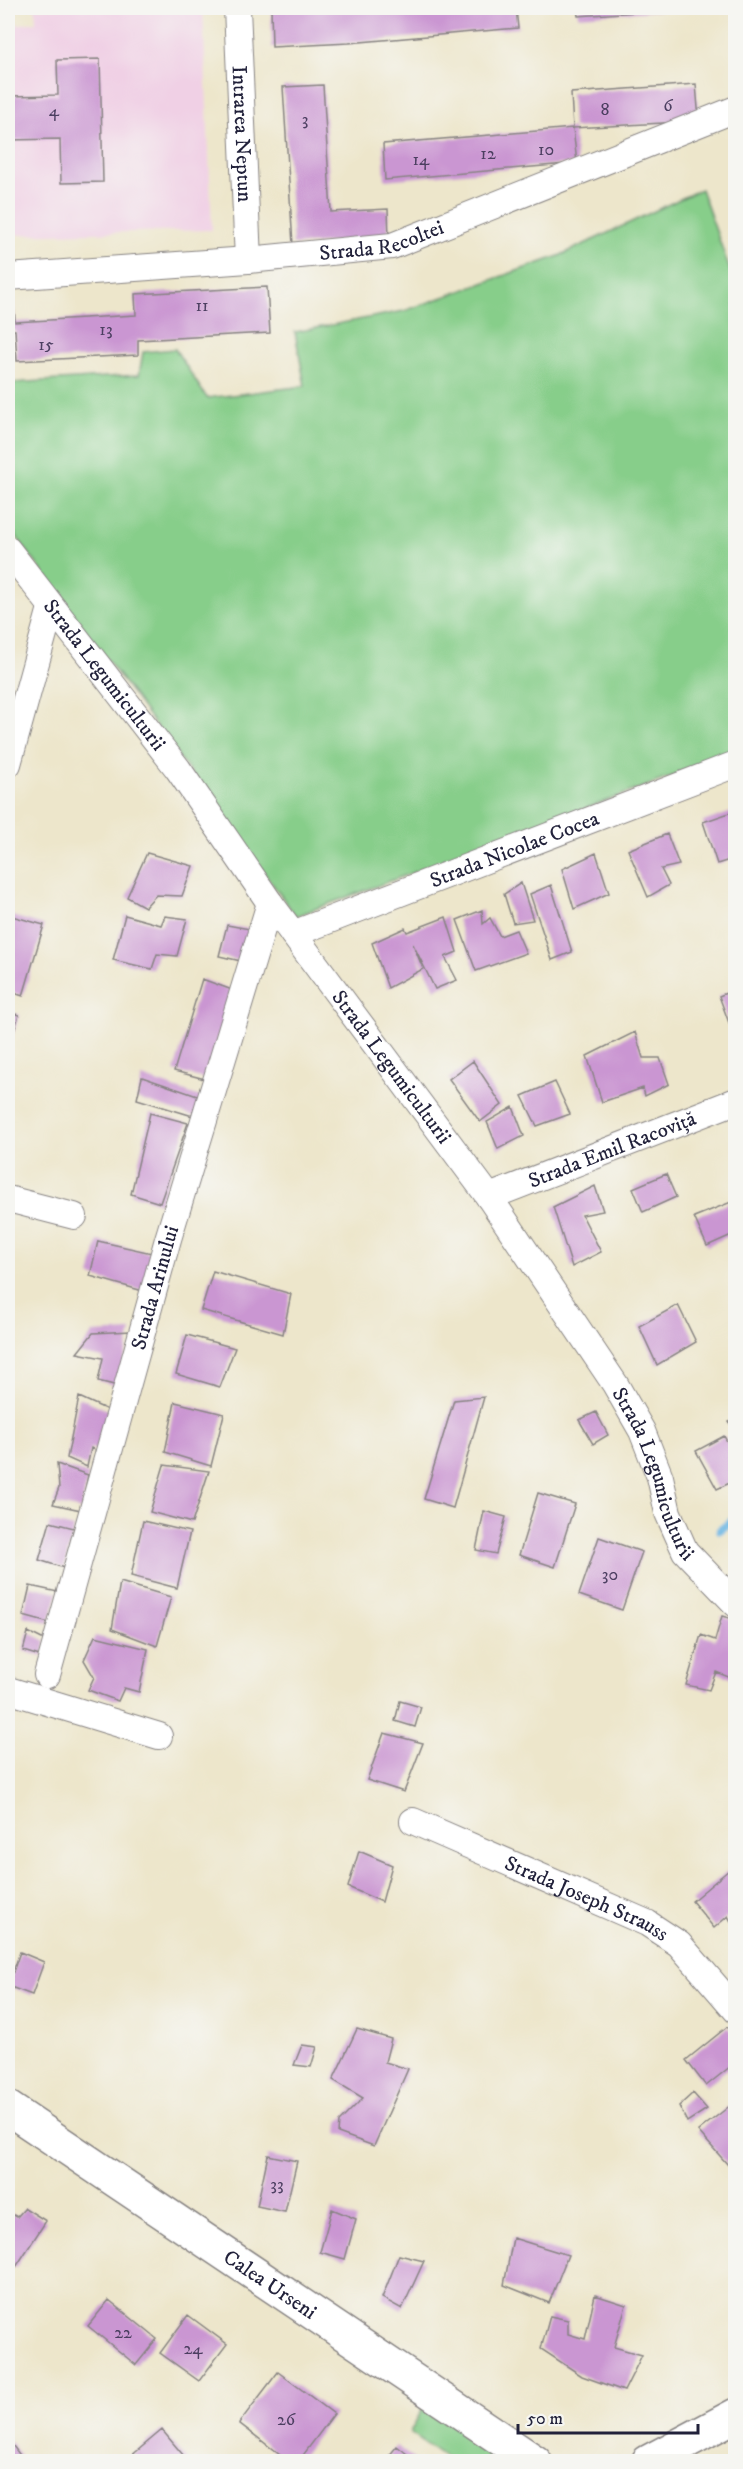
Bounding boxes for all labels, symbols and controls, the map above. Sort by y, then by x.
street label: Intrarea Neptun [226,65,257,203]
house number: 6 [663,95,673,117]
house number: 8 [600,99,610,121]
house number: 4 [49,100,60,122]
house number: 3 [302,109,308,131]
house number: 10 [538,139,554,161]
house number: 12 [480,143,496,165]
house number: 14 [413,149,430,171]
street label: Strada Recoltei [318,215,448,267]
house number: 11 [195,295,209,317]
house number: 13 [99,319,113,341]
house number: 15 [38,334,54,356]
street label: Strada Legumiculturii [37,594,171,756]
street label: Strada Nicolae Cocea [426,806,603,894]
street label: Strada Legumiculturii [326,985,457,1149]
street label: Strada Emil Racoviță [525,1106,700,1194]
street label: Strada Arinului [126,1223,185,1353]
street label: Strada Legumiculturii [606,1383,700,1567]
house number: 30 [602,1564,618,1586]
street label: Strada Joseph Strauss [500,1851,673,1947]
house number: 33 [270,2174,284,2196]
street label: Calea Urseni [218,2244,321,2326]
house number: 22 [114,2322,132,2344]
house number: 24 [183,2338,203,2360]
scale bar [518,2397,698,2435]
text: 50 m [527,2408,563,2430]
house number: 26 [277,2409,296,2431]

